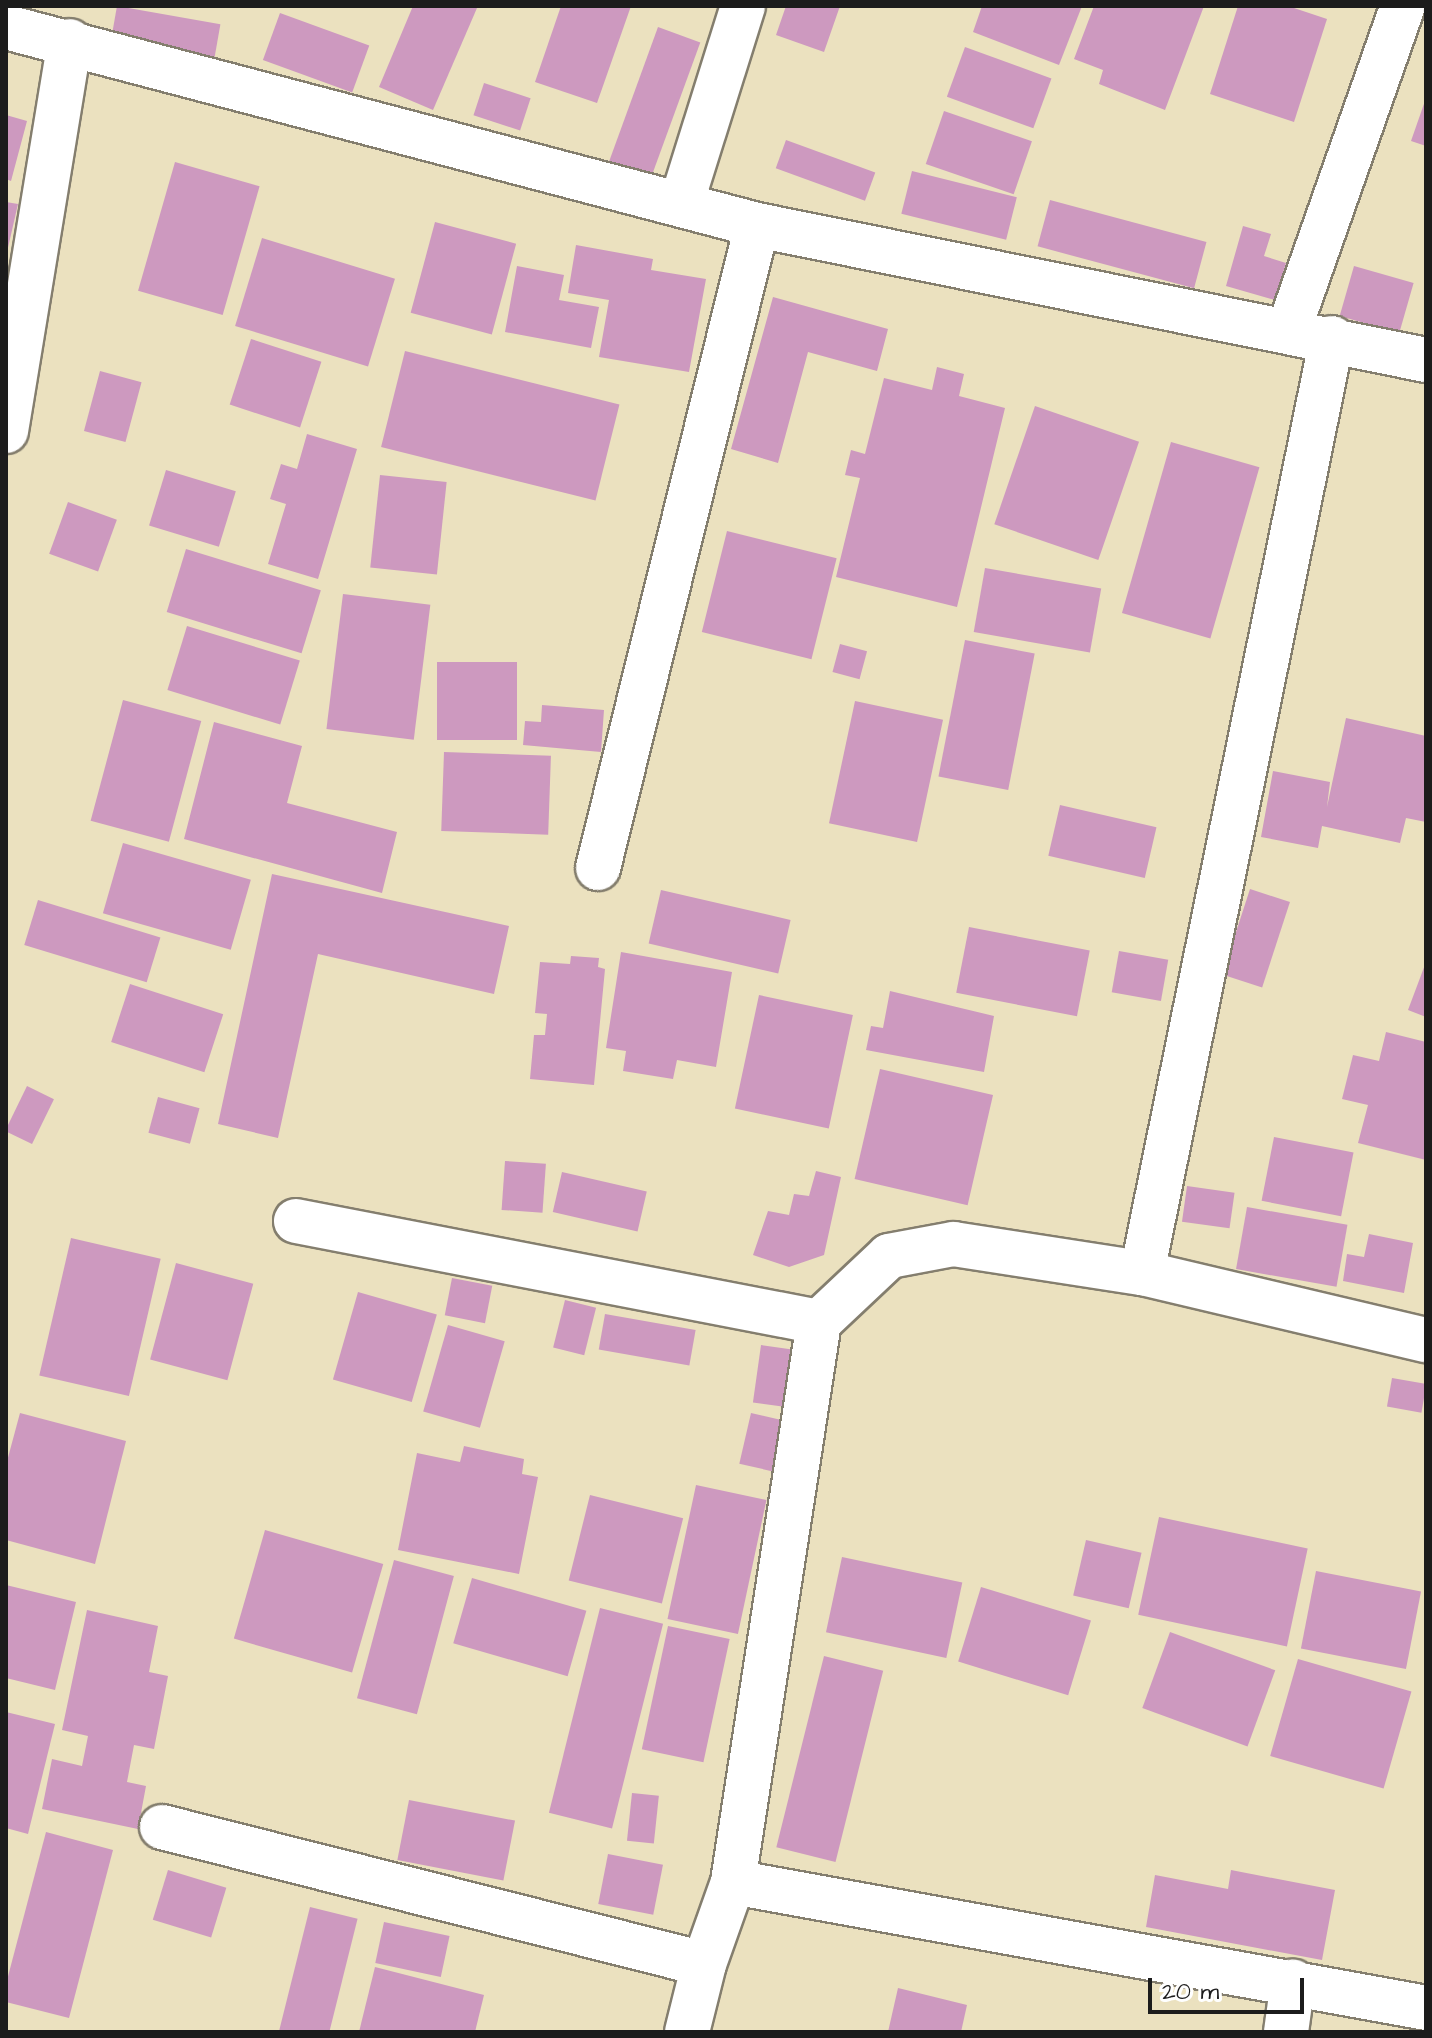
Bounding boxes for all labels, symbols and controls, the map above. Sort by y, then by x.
scale bar [1152,1962,1308,2012]
text: 20 m [1162,1975,1219,2009]

